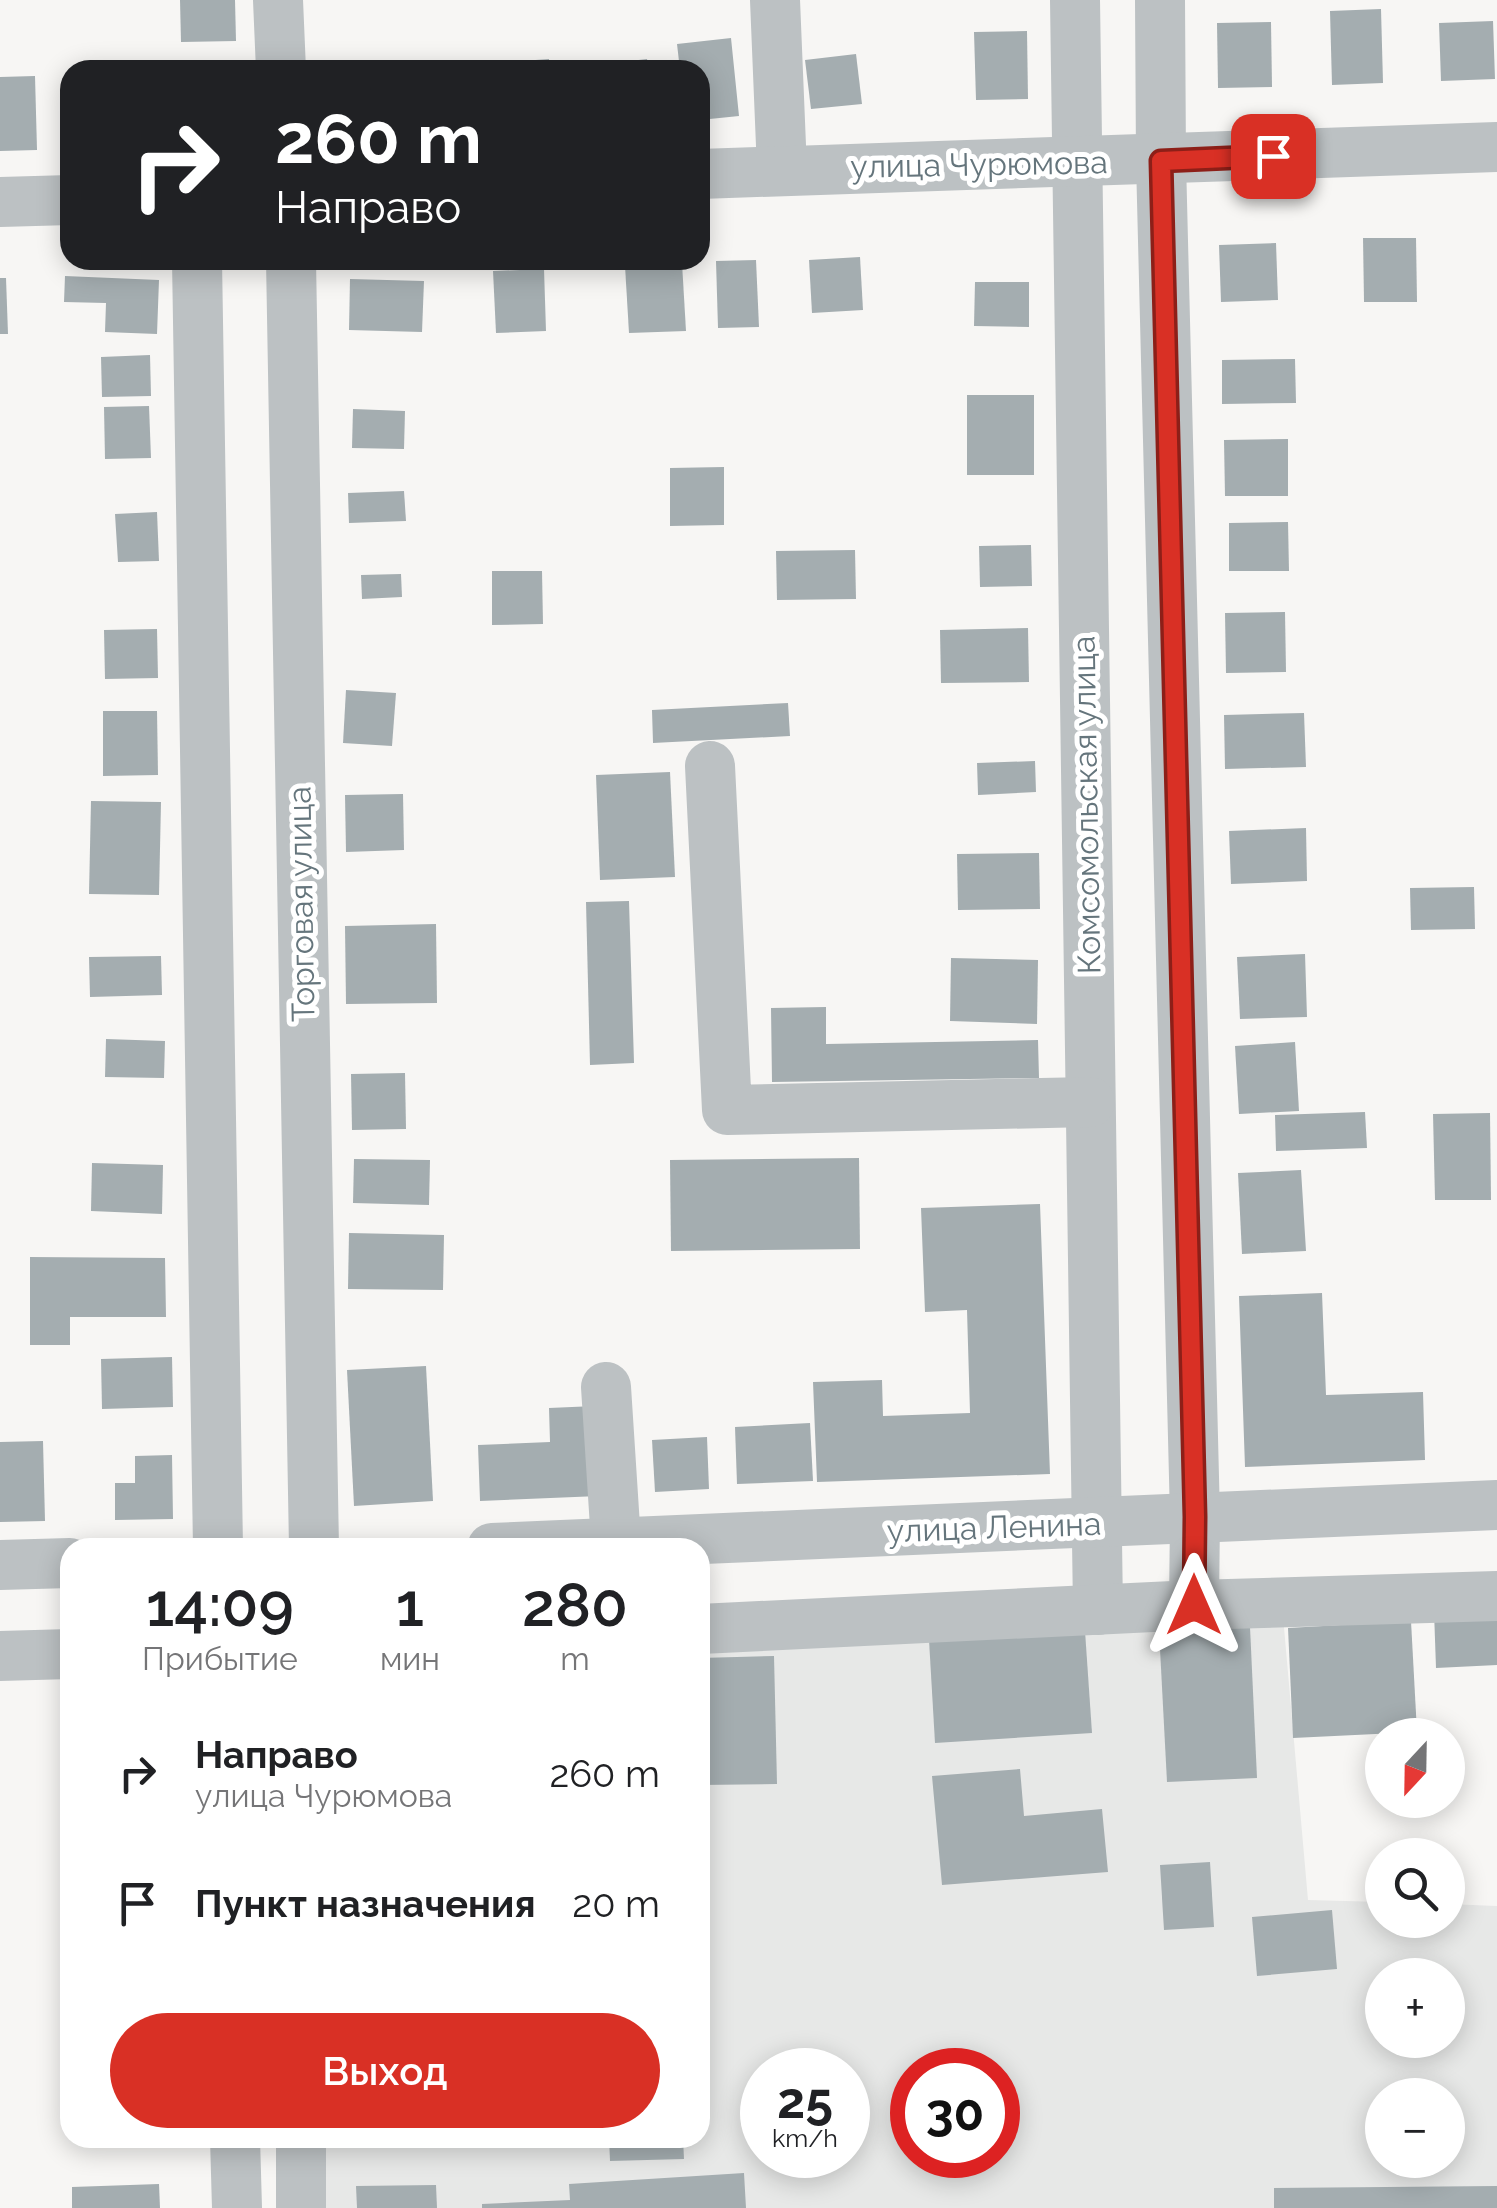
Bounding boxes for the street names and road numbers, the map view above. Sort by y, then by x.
street label: улица Чурюмова [850,143,1108,185]
street label: Комсомольская улица [1065,635,1107,975]
street label: Торговая улица [280,786,322,1022]
street label: улица Ленина [886,1505,1102,1549]

